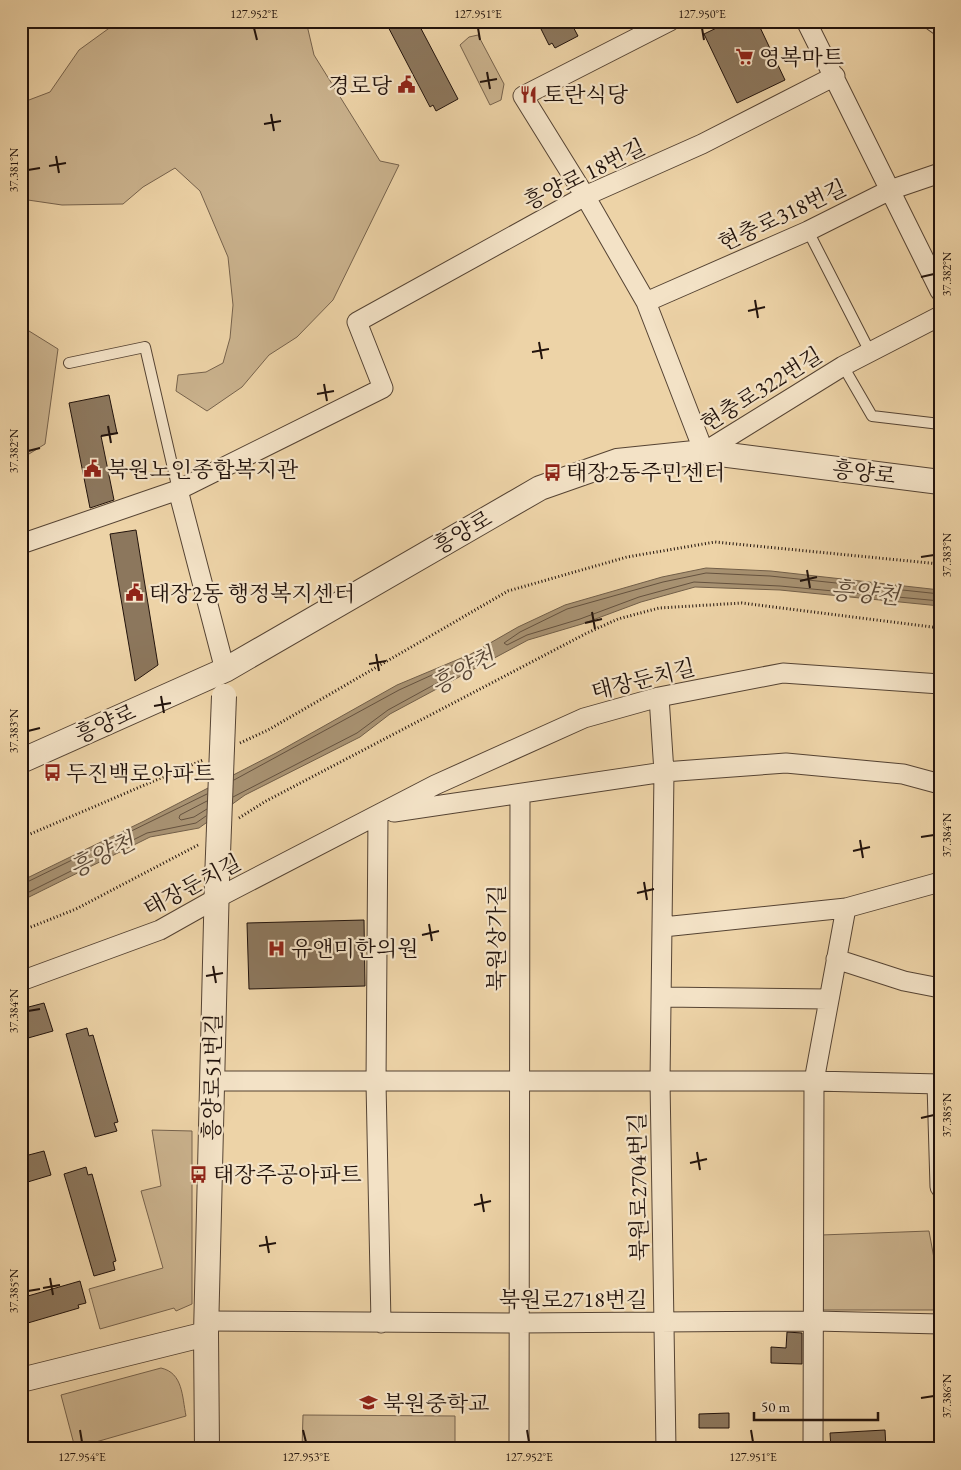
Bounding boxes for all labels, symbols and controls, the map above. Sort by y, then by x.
text: 127.952°E [230,6,278,22]
text: 127.951°E [454,6,502,22]
text: 127.950°E [678,6,726,22]
place label: 영복마트 [759,43,844,72]
supermarket icon: 영복마트 [735,47,755,67]
place label: 경로당 [328,71,393,100]
public building icon: 경로당 [396,75,416,95]
place label: 토란식당 [543,80,629,109]
restaurant icon: 토란식당 [519,84,539,104]
street label: 흥양로 18번길 [519,133,650,216]
text: 37.381°N [6,147,22,192]
street label: 현충로318번길 [714,173,851,258]
text: 37.382°N [939,251,955,296]
street label: 현충로322번길 [695,341,827,438]
text: 37.382°N [6,428,22,473]
street label: 흥양로 [831,454,897,491]
place label: 북원노인종합복지관 [107,455,299,484]
place label: 태장2동주민센터 [566,458,725,487]
public building icon: 북원노인종합복지관 [83,459,103,479]
bus stop icon: 태장2동주민센터 [542,462,562,482]
street label: 흥양로 [427,504,497,561]
text: 37.383°N [939,532,955,577]
water label: 흥양천 [829,574,903,611]
place label: 태장2동 행정복지센터 [149,579,355,608]
public building icon: 태장2동 행정복지센터 [125,583,145,603]
water label: 흥양천 [425,639,502,701]
street label: 태장둔치길 [588,653,698,706]
street label: 흥양로 [70,697,140,750]
text: 37.383°N [6,708,22,753]
place label: 두진백로아파트 [66,759,215,788]
bus stop icon: 두진백로아파트 [42,763,62,783]
text: 37.384°N [939,812,955,857]
water label: 흥양천 [64,825,141,884]
street label: 태장둔치길 [139,848,246,923]
street label: 북원상가길 [482,885,511,991]
place label: 유앤미한의원 [291,934,419,963]
hospital icon: 유앤미한의원 [267,938,287,958]
text: 37.384°N [6,988,22,1033]
street label: 흥양로51번길 [197,1013,228,1141]
text: 37.385°N [939,1092,955,1137]
street label: 북원로2704번길 [623,1112,654,1261]
place label: 태장주공아파트 [213,1160,362,1189]
bus stop icon: 태장주공아파트 [189,1164,209,1184]
text: 37.385°N [6,1268,22,1313]
street label: 북원로2718번길 [499,1285,647,1314]
text: 37.386°N [939,1373,955,1418]
place label: 북원중학교 [383,1389,489,1418]
scale bar [754,1390,877,1422]
school or university icon: 북원중학교 [359,1393,379,1413]
text: 50 m [761,1397,790,1416]
text: 127.954°E [58,1449,106,1465]
text: 127.953°E [282,1449,330,1465]
text: 127.952°E [505,1449,553,1465]
text: 127.951°E [729,1449,777,1465]

